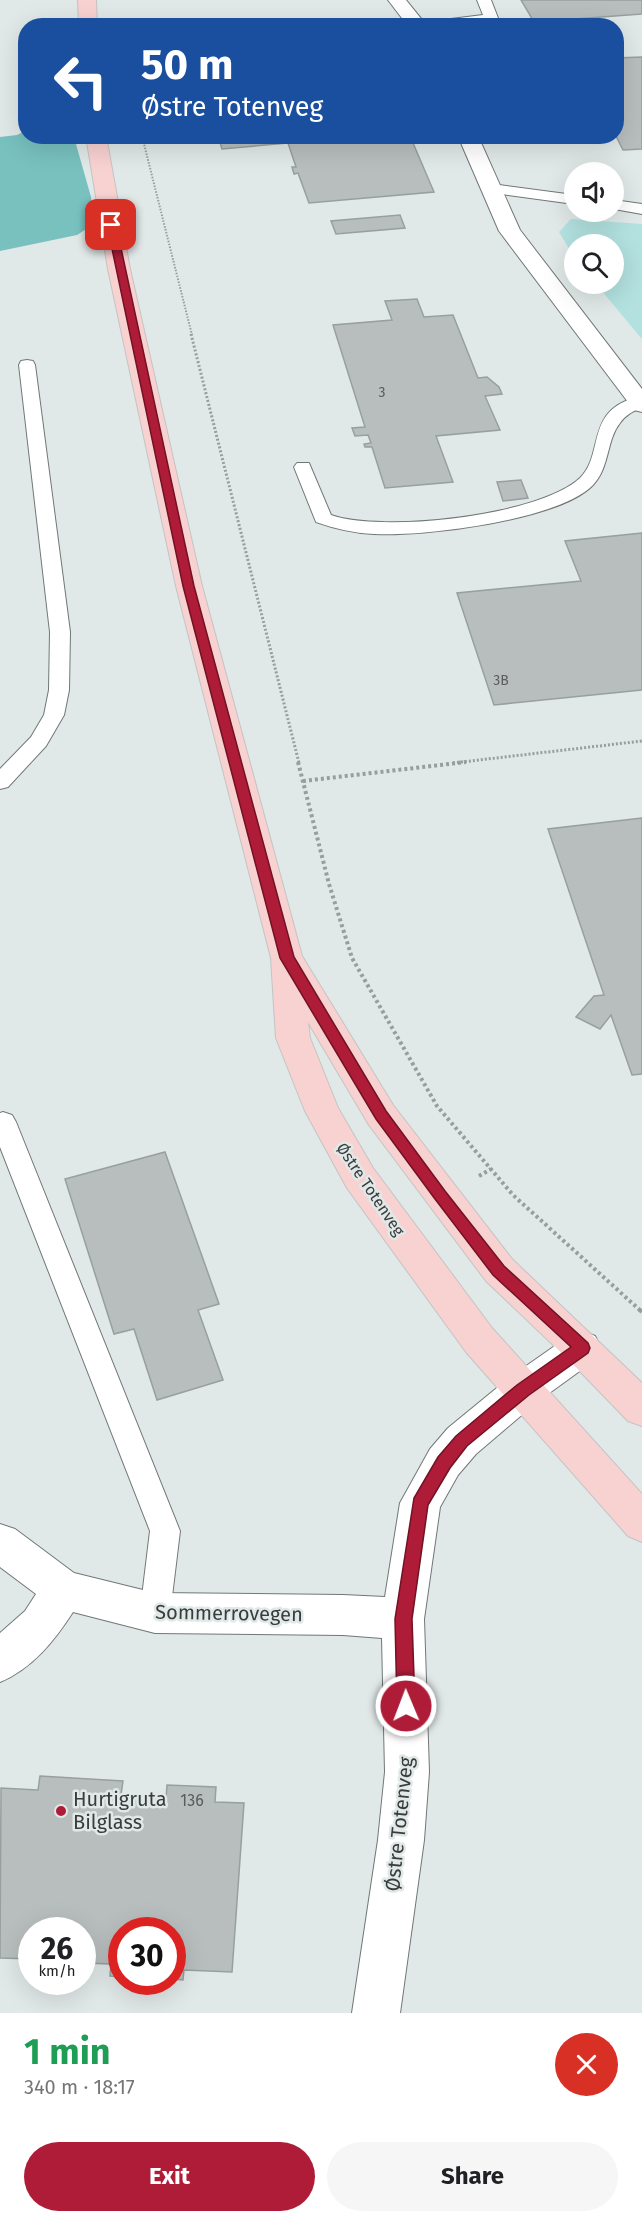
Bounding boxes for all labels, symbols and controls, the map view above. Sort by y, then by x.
text: 50 m [141,40,234,90]
icon: left [42,42,120,120]
text: Østre Totenveg [141,91,323,123]
map controls [564,162,624,294]
button: sound [564,162,624,222]
pin [85,199,136,250]
icon: arrive [94,208,127,241]
button: search [564,234,624,294]
house number: 3 [379,384,386,401]
house number: 3B [493,672,509,689]
street label: Østre Totenveg [332,1139,409,1240]
street label: Sommerrovegen [155,1600,303,1626]
position arrow [374,1674,438,1738]
street label: Østre Totenveg [380,1755,418,1892]
place label: Hurtigruta Bilglass [73,1787,167,1834]
house number: 136 [180,1791,204,1810]
marker: Hurtigruta Bilglass [54,1804,68,1818]
speed limit sign: 30 [108,1917,186,1995]
text: 26 [41,1931,73,1967]
text: km/h [38,1962,76,1980]
text: 1 min [24,2030,111,2074]
button: close [555,2033,618,2096]
text: 340 m · 18:17 [24,2075,135,2099]
button: Exit [24,2142,315,2211]
button: Share [327,2142,618,2211]

